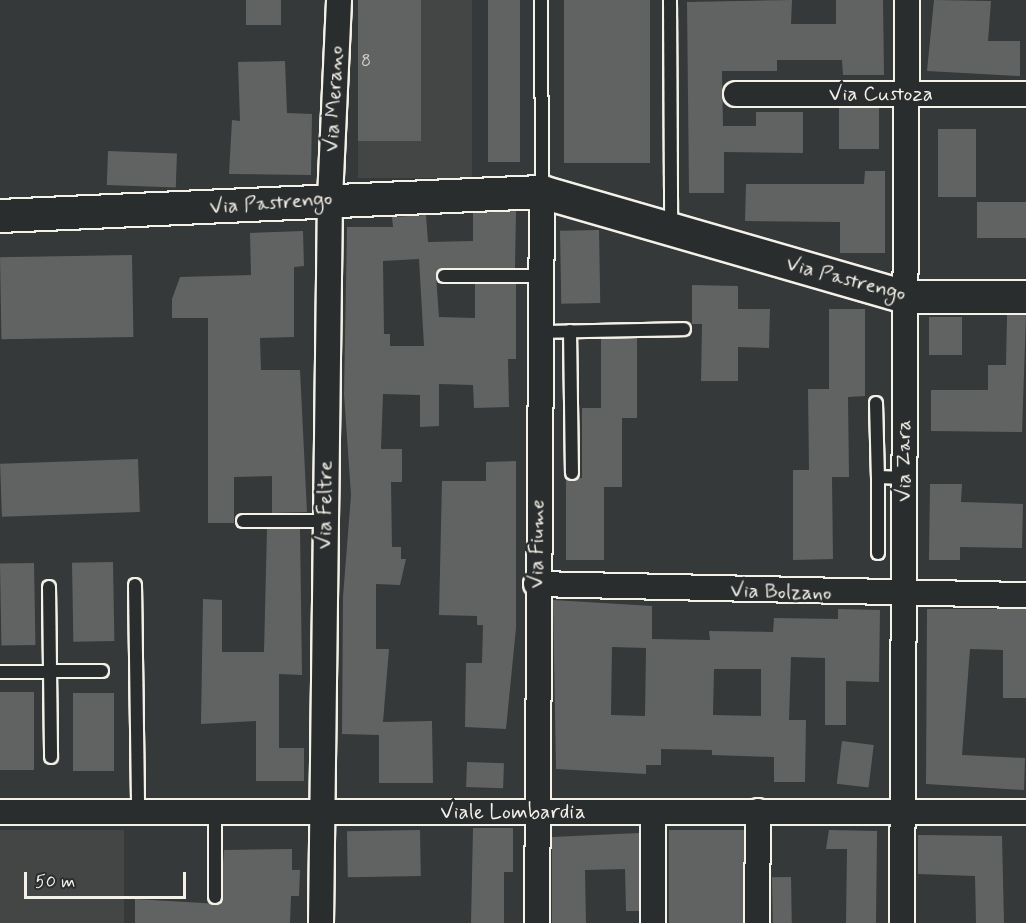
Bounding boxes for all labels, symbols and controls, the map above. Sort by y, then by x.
street label: Via Merano [319,46,349,152]
house number: 8 [361,50,371,72]
street label: Via Custoza [830,81,932,107]
street label: Via Pastrengo [210,186,332,220]
street label: Via Pastrengo [784,251,908,307]
street label: Via Zara [891,421,917,501]
street label: Via Feltre [312,460,338,550]
street label: Via Fiume [524,500,550,588]
street label: Via Bolzano [730,578,832,606]
street label: Viale Lombardia [439,799,587,825]
scale bar [27,860,189,898]
text: 50 m [35,870,75,894]

